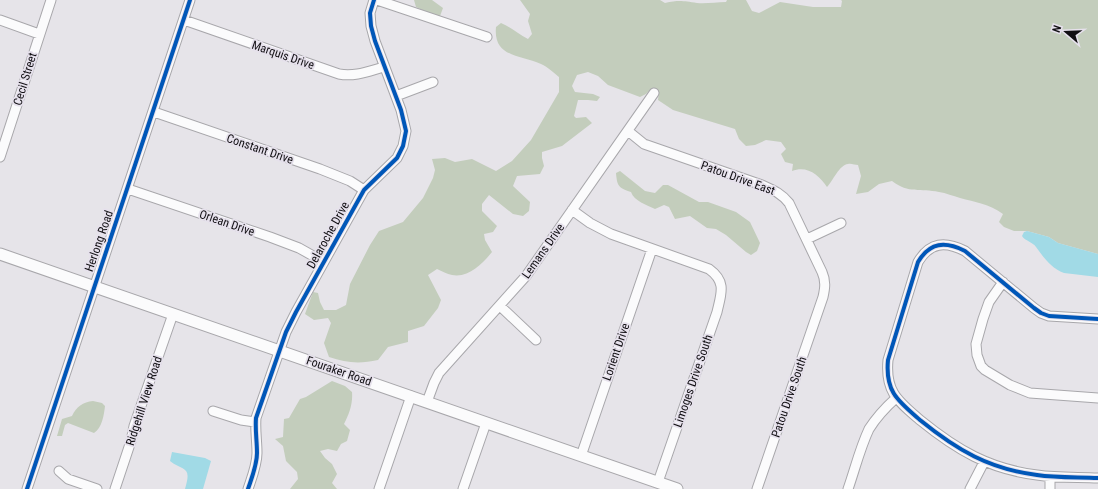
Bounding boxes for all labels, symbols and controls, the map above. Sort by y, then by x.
north arrow [1046,12,1086,52]
text: N [1050,23,1064,34]
street label: Marquis Drive [250,38,316,72]
street label: Cecil Street [10,51,40,107]
street label: Constant Drive [225,131,295,167]
street label: Patou Drive East [699,158,777,198]
street label: Delaroche Drive [304,199,352,271]
street label: Orlean Drive [198,207,257,239]
street label: Herlong Road [82,208,116,274]
street label: Lemans Drive [519,220,567,281]
street label: Lorient Drive [600,321,632,383]
street label: Limoges Drive South [671,332,716,429]
street label: Fouraker Road [305,353,374,389]
street label: Ridgehill View Road [123,354,165,447]
street label: Patou Drive South [769,355,809,439]

